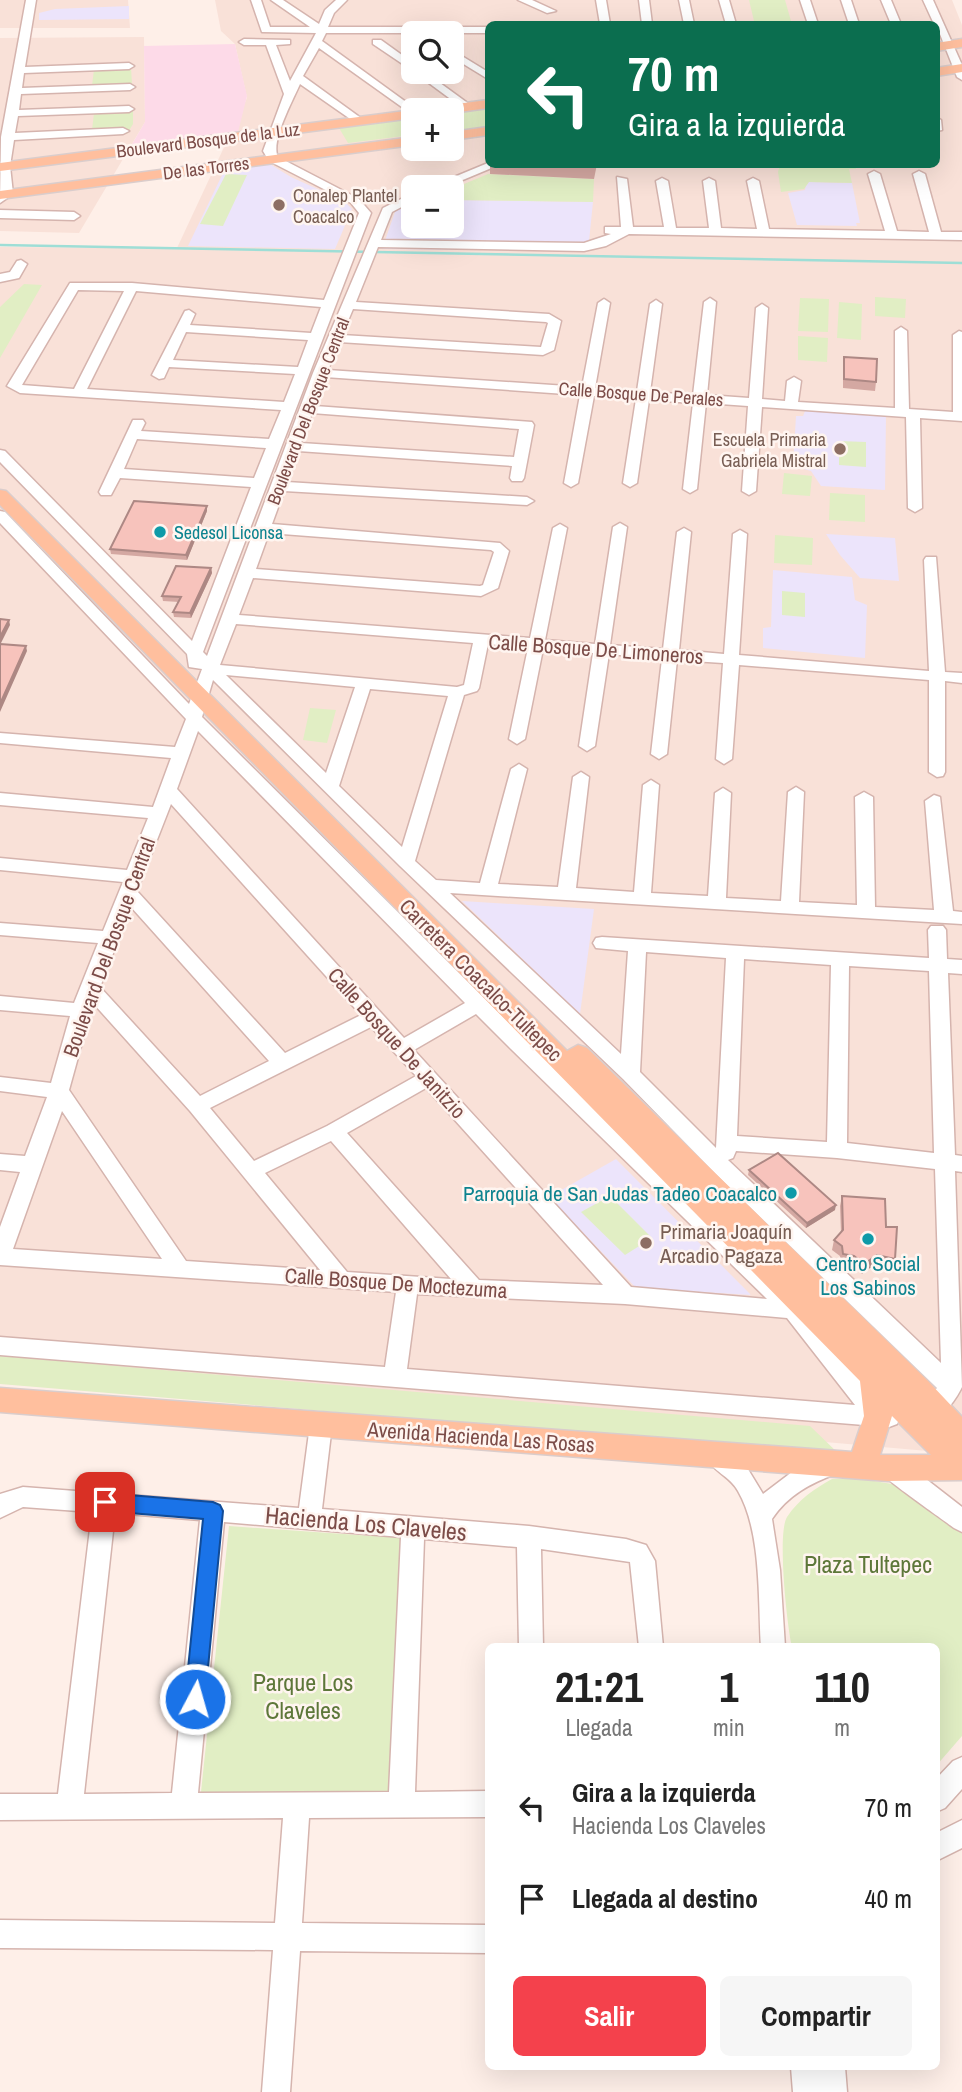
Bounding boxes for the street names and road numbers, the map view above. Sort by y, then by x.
street label: Boulevard Bosque de la Luz [115,116,301,164]
street label: De las Torres [161,150,251,186]
street label: Boulevard Del Bosque Central [261,314,355,508]
street label: Calle Bosque De Perales [558,376,724,412]
street label: Calle Bosque De Limoneros [488,627,704,671]
street label: Boulevard Del Bosque Central [56,833,162,1061]
street label: Carretera Coacalco-Tultepec [393,892,569,1068]
street label: Calle Bosque De Janitzio [321,961,473,1125]
street label: Calle Bosque De Moctezuma [284,1261,509,1305]
street label: Avenida Hacienda Las Rosas [365,1415,596,1459]
street label: Hacienda Los Claveles [264,1498,468,1548]

